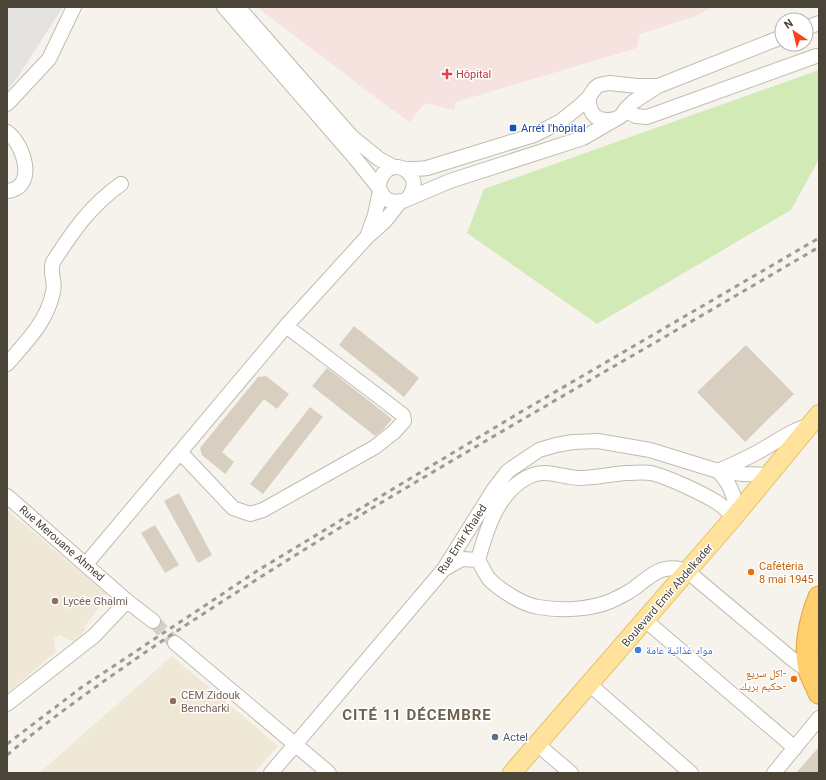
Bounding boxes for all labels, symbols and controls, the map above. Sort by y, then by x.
north arrow [774,12,814,52]
text: N [782,17,796,32]
marker: Hôpital [441,68,453,80]
place label: Hôpital [456,68,491,81]
place label: Arrét l'hôpital [521,122,586,135]
marker: Arrét l'hôpital [508,123,518,133]
street label: Rue Emir Khaled [435,502,490,576]
street label: Rue Merouane Ahmed [17,503,107,584]
street label: Boulevard Emir Abdelkader [619,541,716,649]
place label: Cafétéria 8 mai 1945 [759,560,814,586]
marker: Cafétéria 8 mai 1945 [746,567,756,577]
place label: Lycée Ghalmi [63,595,128,608]
marker: Lycée Ghalmi [50,596,60,606]
place label: مواد غذائية عامة [646,644,712,657]
marker: مواد غذائية عامة [633,645,643,655]
place label: اكل سريع- حكيم بريك- [739,667,786,694]
marker: اكل سريع- حكيم بريك- [789,674,799,684]
place label: CEM Zidouk Bencharki [181,689,241,715]
marker: CEM Zidouk Bencharki [168,696,178,706]
district label: CITÉ 11 DÉCEMBRE [342,706,492,724]
place label: Actel [503,731,528,744]
marker: Actel [490,732,500,742]

